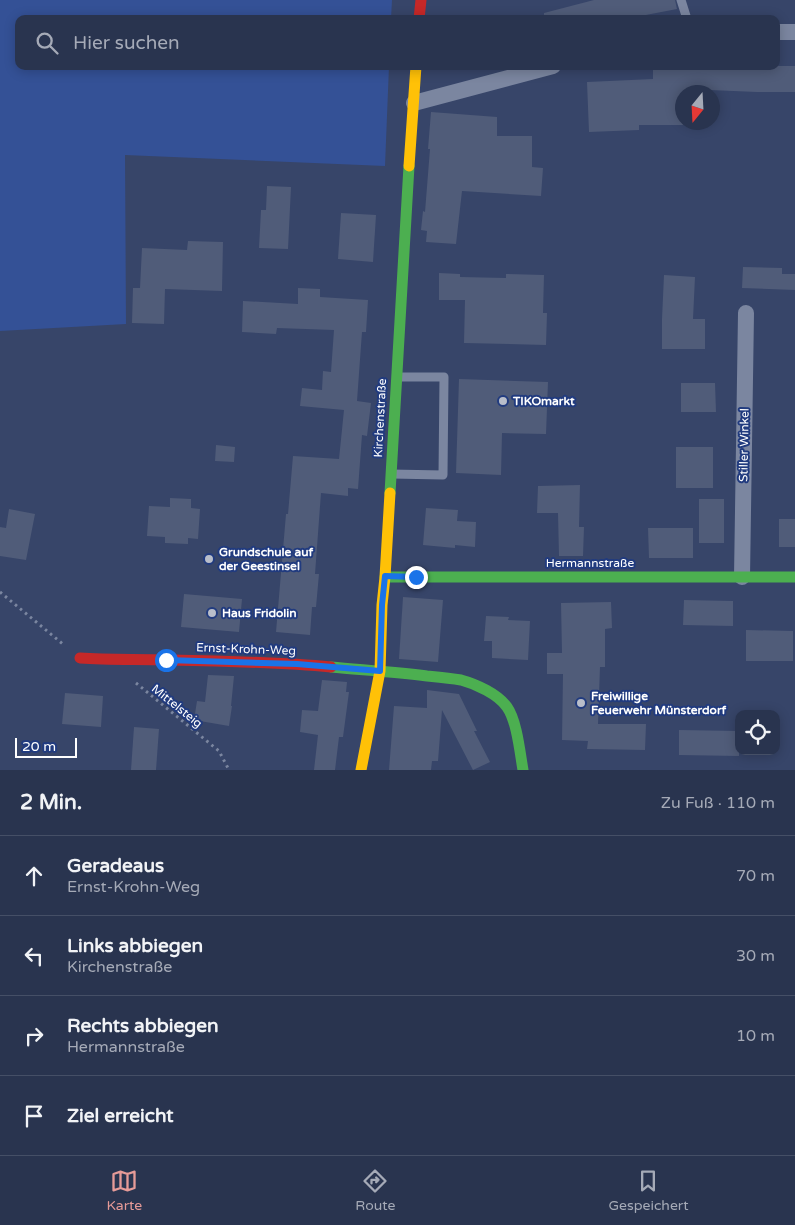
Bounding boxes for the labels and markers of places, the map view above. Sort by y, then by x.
place label: TIKOmarkt [512,394,575,408]
marker: TIKOmarkt [497,395,509,407]
place label: Grundschule auf der Geestinsel [219,545,313,573]
marker: Grundschule auf der Geestinsel [203,553,215,565]
place label: Haus Fridolin [222,606,297,620]
marker: Haus Fridolin [206,607,218,619]
place label: Freiwillige Feuerwehr Münsterdorf [591,689,726,717]
marker: Freiwillige Feuerwehr Münsterdorf [575,697,587,709]

